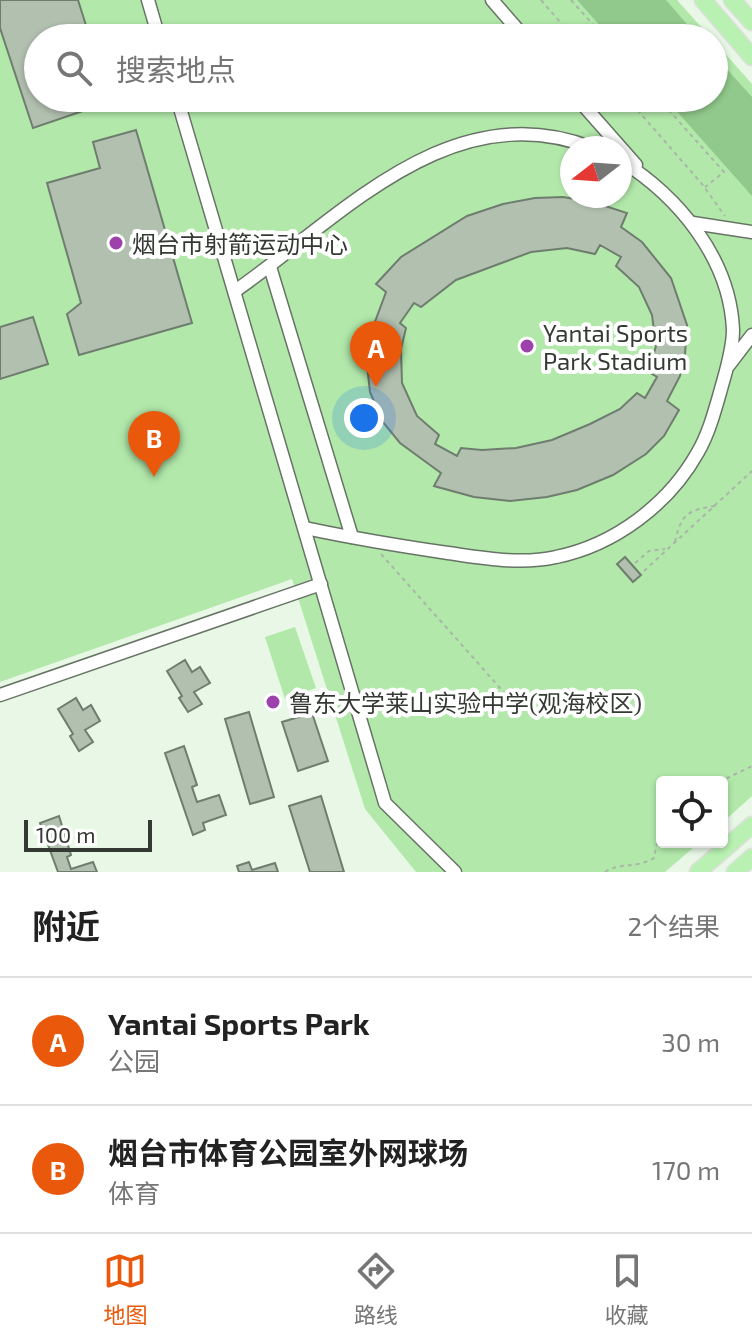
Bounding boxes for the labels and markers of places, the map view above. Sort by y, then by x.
place label: 烟台市射箭运动中心 [132,229,348,258]
marker: 烟台市射箭运动中心 [107,234,125,252]
place label: Yantai Sports Park Stadium [543,318,688,375]
pin: A [350,321,402,387]
marker: Yantai Sports Park Stadium [518,337,536,355]
pin: B [128,411,180,477]
place label: 鲁东大学莱山实验中学(观海校区) [289,688,642,717]
marker: 鲁东大学莱山实验中学(观海校区) [264,693,282,711]

